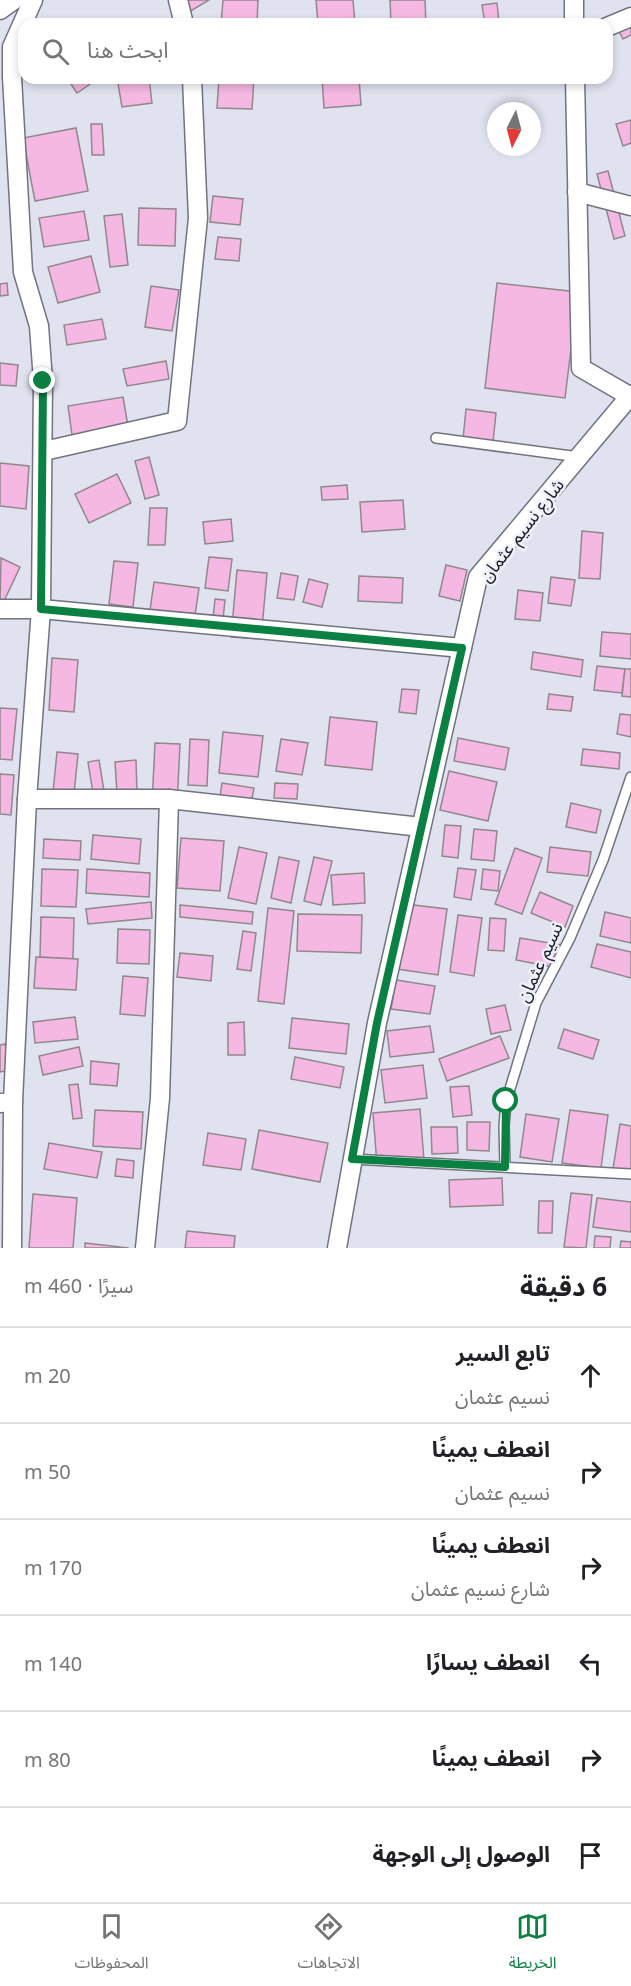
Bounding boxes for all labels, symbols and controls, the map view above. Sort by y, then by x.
search box [18,18,613,84]
text: ابحث هنا [87,34,169,64]
icon: search [39,35,72,68]
north arrow [487,102,541,156]
route end [29,367,55,393]
street label: شارع نسيم عثمان [473,473,571,589]
street label: نسيم عثمان [510,918,570,1007]
route start [492,1087,518,1113]
text: 6 دقيقة [520,1268,607,1304]
text: سيرًا · 460 m [24,1272,133,1299]
text: تابع السير [456,1337,550,1367]
icon: ahead [574,1359,607,1392]
text: 20 m [24,1362,71,1389]
text: نسيم عثمان [455,1383,550,1410]
text: انعطف يمينًا [432,1433,550,1463]
icon: right [574,1455,607,1488]
text: 50 m [24,1458,71,1485]
text: نسيم عثمان [455,1479,550,1506]
text: انعطف يمينًا [432,1529,550,1559]
icon: right [574,1551,607,1584]
text: 170 m [24,1554,82,1581]
text: شارع نسيم عثمان [411,1575,550,1602]
text: انعطف يسارًا [426,1646,550,1676]
icon: left [574,1647,607,1680]
text: 140 m [24,1650,82,1677]
text: انعطف يمينًا [432,1742,550,1772]
icon: right [574,1743,607,1776]
text: 80 m [24,1746,71,1773]
text: الوصول إلى الوجهة [372,1838,550,1868]
icon: arrive [574,1839,607,1872]
tab: المحفوظات [74,1910,149,1980]
tab: الاتجاهات [297,1910,360,1980]
tab: الخريطة [509,1910,557,1980]

